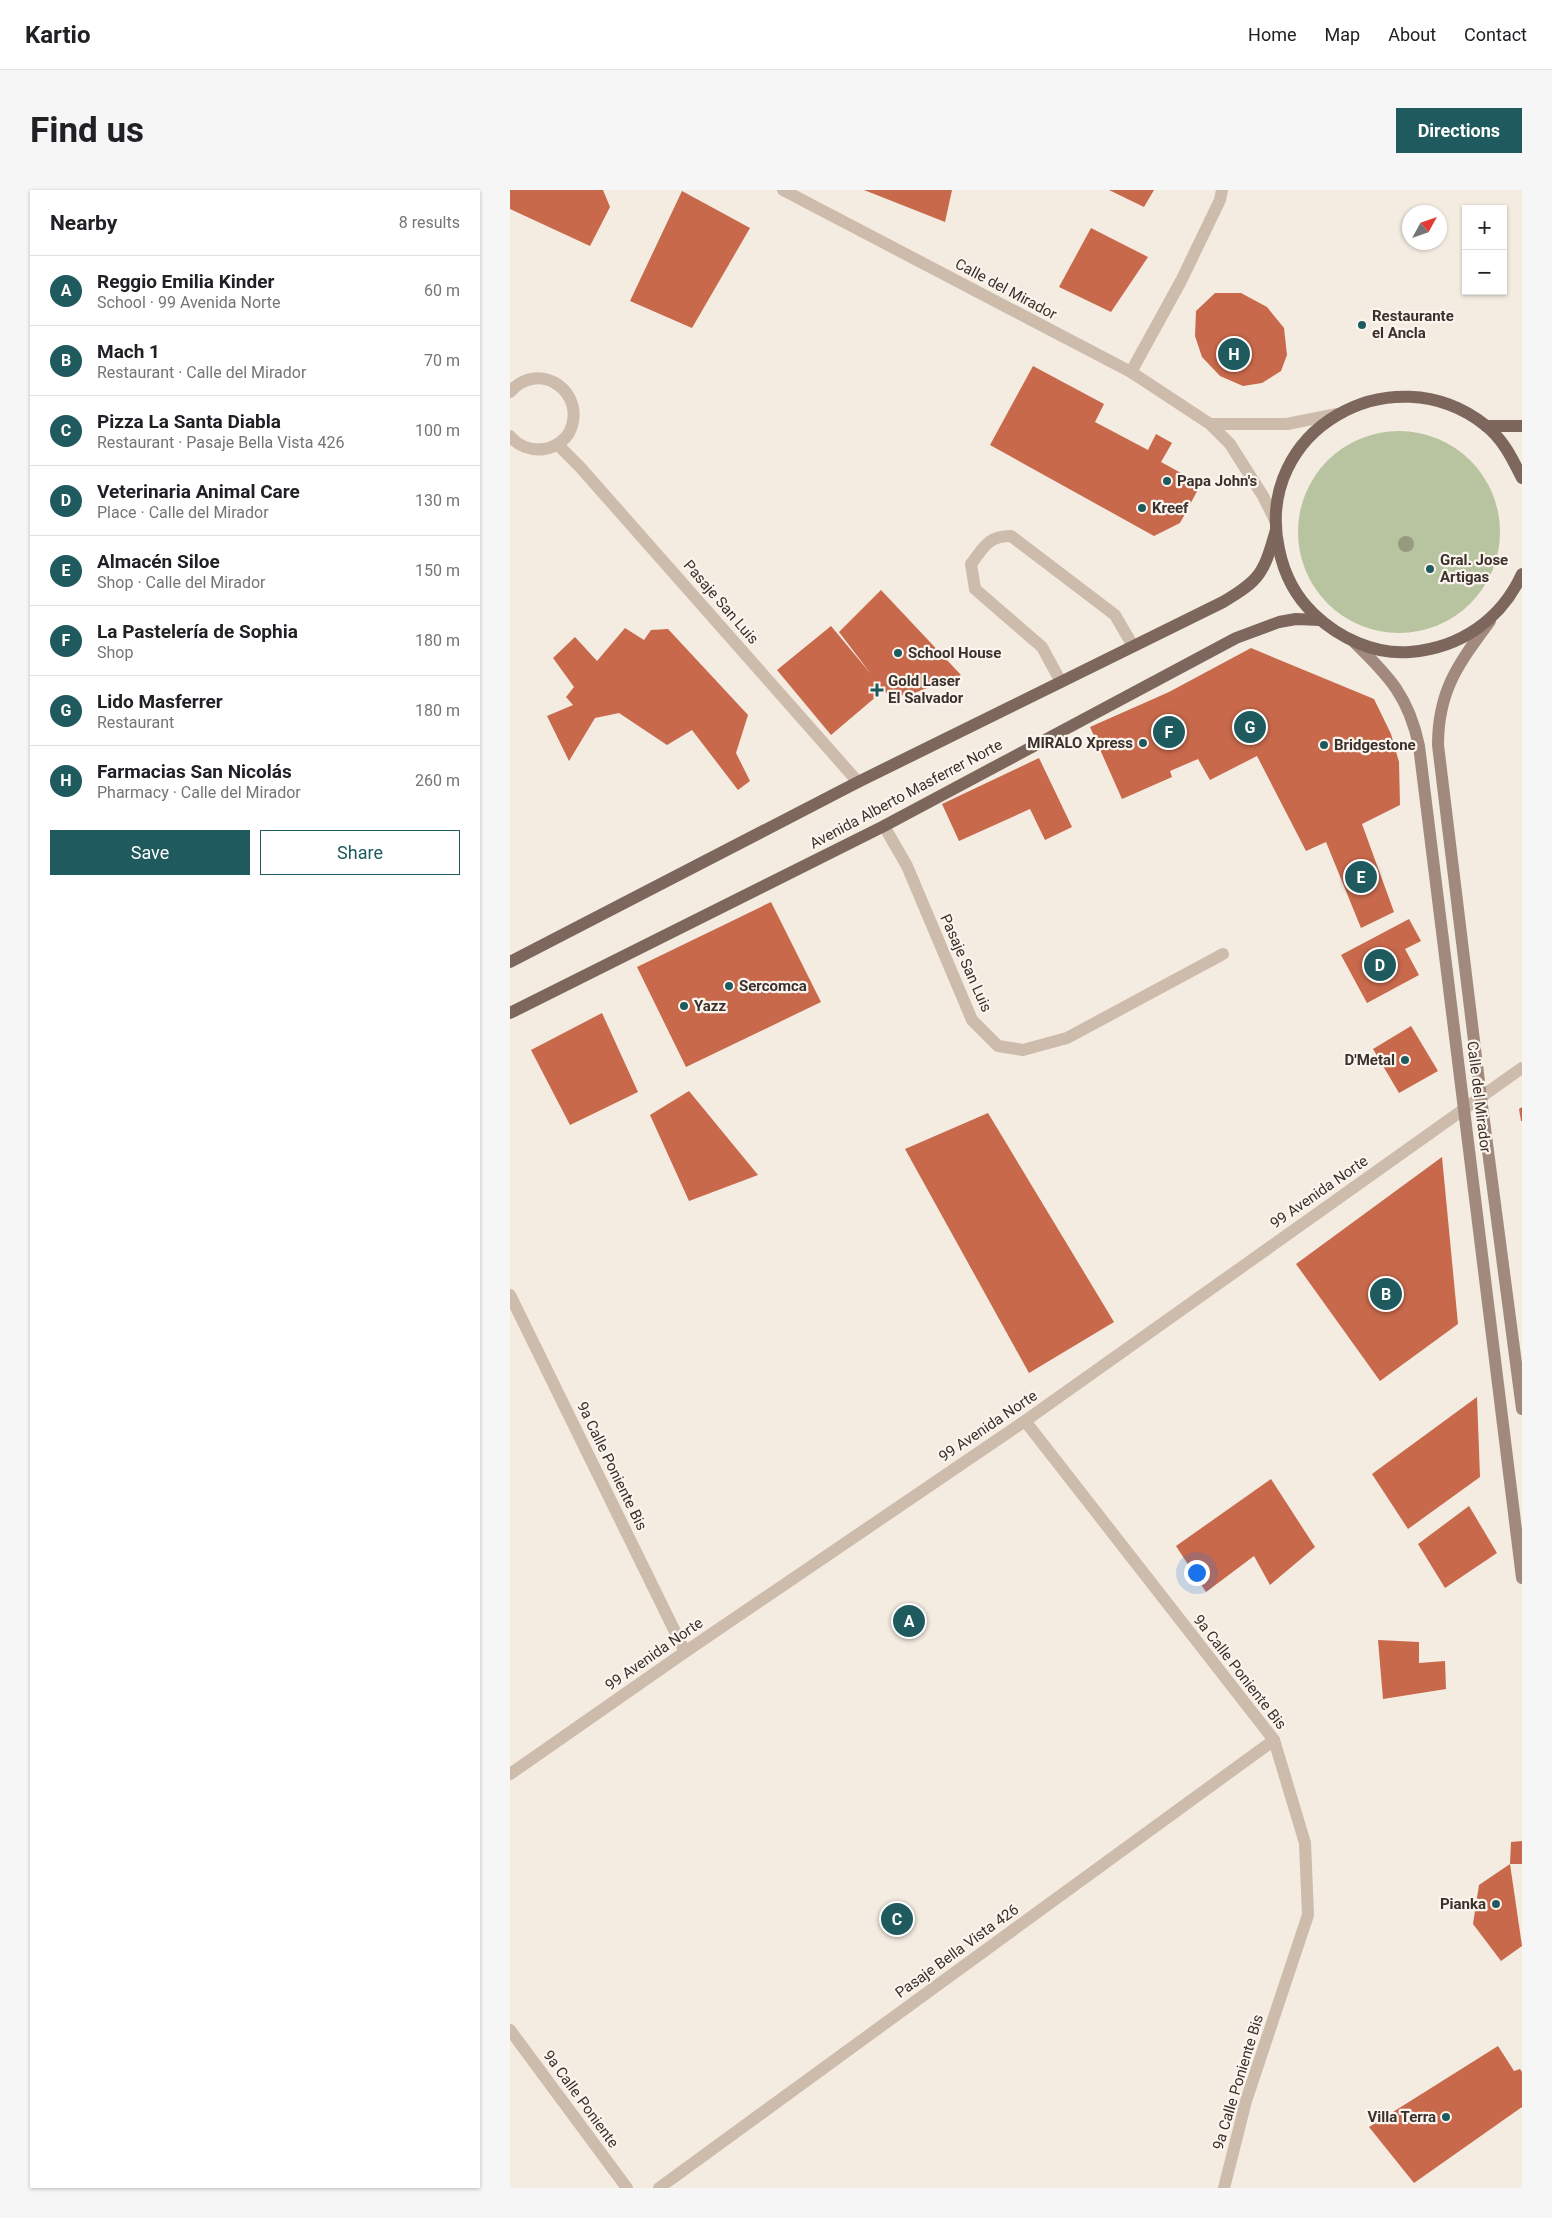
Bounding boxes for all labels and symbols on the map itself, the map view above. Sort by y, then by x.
north arrow [1402,205,1447,250]
street label: Calle del Mirador [952,255,1060,323]
place label: Restaurante el Ancla [1372,307,1454,342]
marker: Restaurante el Ancla [1356,319,1368,331]
pin: H [1218,335,1250,373]
place label: Papa John's [1177,472,1258,490]
marker: Papa John's [1161,475,1173,487]
place label: Kreef [1152,499,1189,517]
marker: Kreef [1136,502,1148,514]
place label: Gral. Jose Artigas [1440,551,1508,586]
street label: Pasaje San Luis [680,556,762,648]
marker: Gral. Jose Artigas [1424,563,1436,575]
place label: School House [908,644,1001,662]
marker: School House [892,647,904,659]
place label: Gold Laser El Salvador [888,672,964,707]
marker: Gold Laser El Salvador [870,683,884,697]
pin: G [1234,708,1266,746]
pin: F [1153,713,1185,751]
place label: MIRALO Xpress [1027,734,1133,752]
street label: Avenida Alberto Masferrer Norte [807,735,1005,853]
place label: Bridgestone [1334,736,1416,754]
marker: MIRALO Xpress [1137,737,1149,749]
marker: Bridgestone [1318,739,1330,751]
pin: E [1345,858,1377,896]
street label: Pasaje San Luis [936,911,996,1015]
pin: D [1364,946,1396,984]
place label: Sercomca [739,977,807,995]
marker: Sercomca [723,980,735,992]
place label: Yazz [694,997,726,1015]
marker: Yazz [678,1000,690,1012]
street label: Calle del Mirador [1463,1040,1495,1154]
place label: D'Metal [1345,1051,1395,1069]
marker: D'Metal [1399,1054,1411,1066]
street label: 99 Avenida Norte [1267,1152,1371,1232]
pin: B [1370,1275,1402,1313]
street label: 99 Avenida Norte [935,1386,1041,1466]
street label: 9a Calle Poniente Bis [573,1399,651,1533]
your location [1184,1560,1210,1586]
pin: A [893,1602,925,1640]
street label: 9a Calle Poniente Bis [1190,1611,1290,1733]
street label: 99 Avenida Norte [602,1614,706,1694]
place label: Pianka [1440,1895,1486,1913]
marker: Pianka [1490,1898,1502,1910]
pin: C [881,1900,913,1938]
street label: Pasaje Bella Vista 426 [892,1900,1022,2002]
street label: 9a Calle Poniente Bis [1209,2012,1267,2152]
street label: 9a Calle Poniente [540,2047,622,2151]
place label: Villa Terra [1367,2108,1436,2126]
marker: Villa Terra [1440,2111,1452,2123]

